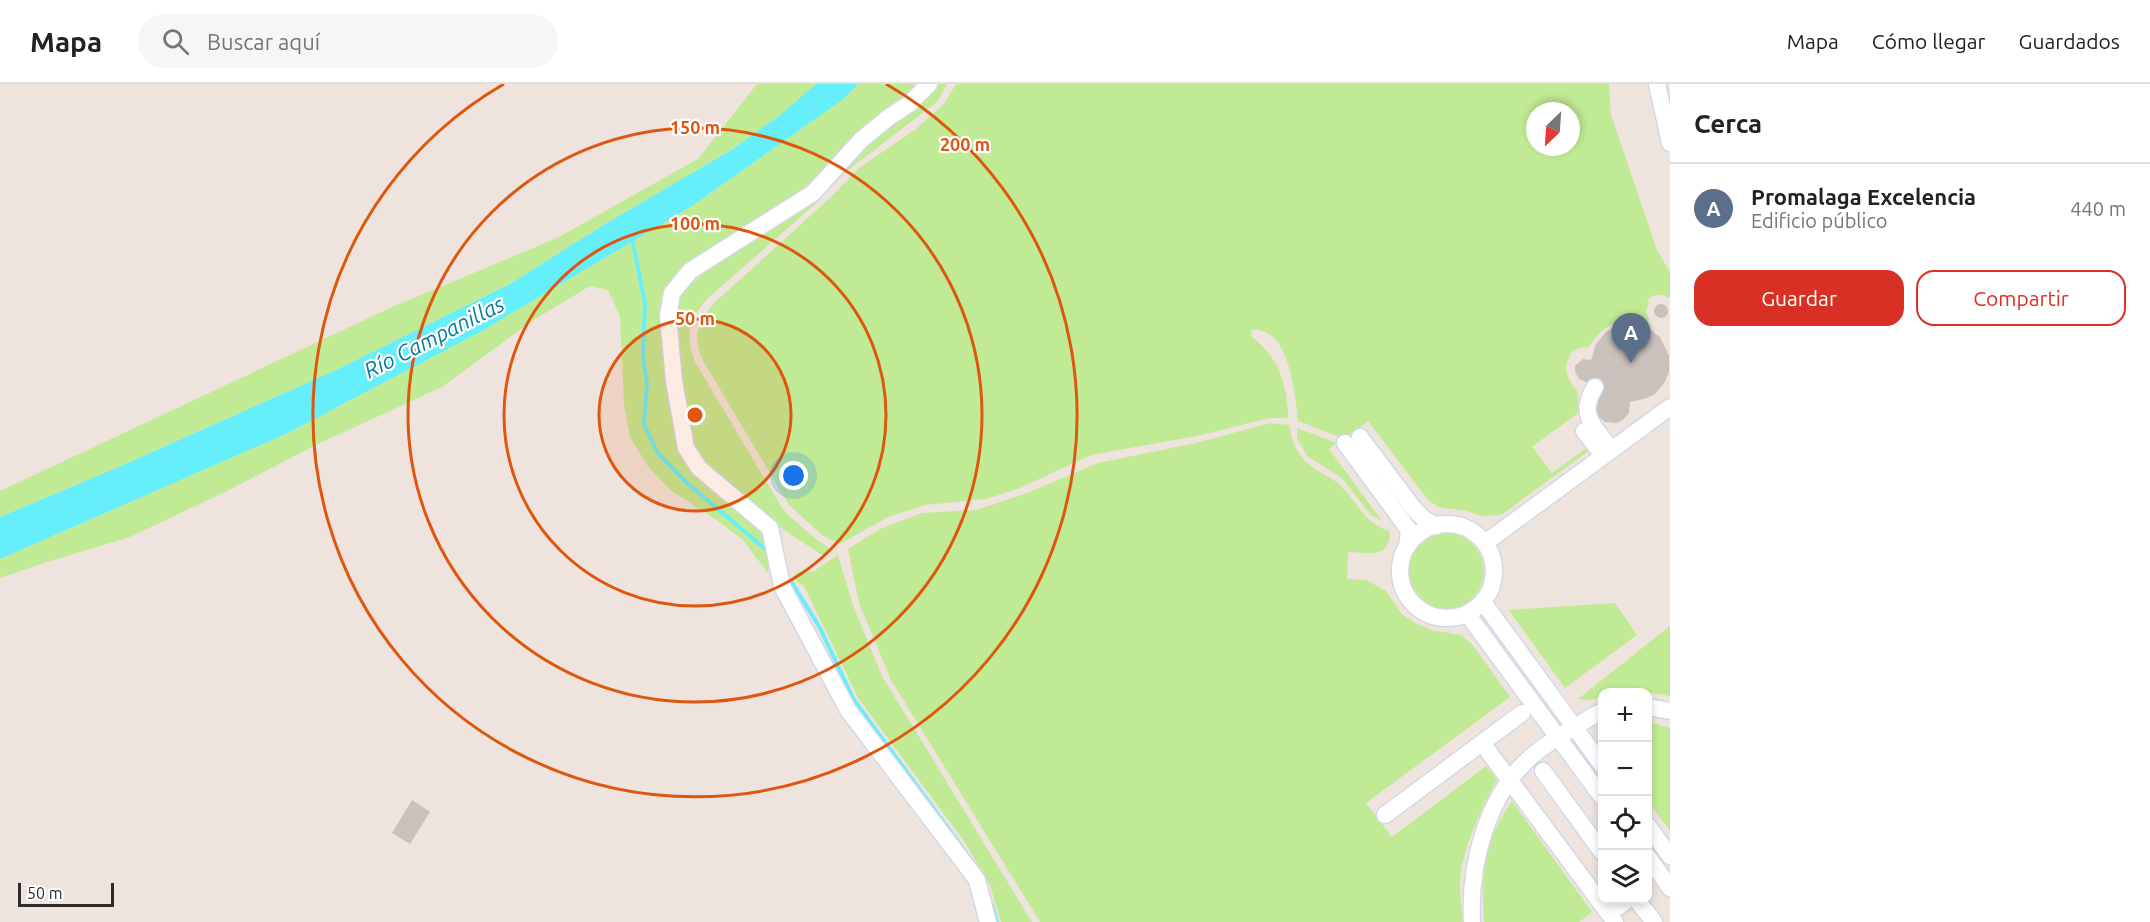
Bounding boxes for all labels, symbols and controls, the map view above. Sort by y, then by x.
search box [138,14,558,68]
icon: search [159,25,192,58]
text: Mapa [30,26,102,57]
text: Buscar aquí [207,29,320,54]
text: Mapa [1787,29,1839,53]
text: Cómo llegar [1872,29,1986,53]
text: Guardados [2019,29,2120,53]
north arrow [1526,102,1580,156]
text: Cerca [1694,109,1762,138]
text: 150 m [670,117,720,137]
text: 200 m [940,134,990,154]
text: Promalaga Excelencia [1751,184,1976,209]
text: A [1706,197,1721,220]
text: 440 m [2070,197,2126,220]
text: Edificio público [1751,209,1887,232]
text: 100 m [670,213,720,233]
button: Guardar [1694,270,1904,326]
button: Compartir [1916,270,2126,326]
water label: Río Campanillas [360,290,508,383]
text: 50 m [675,308,715,328]
pin: A [1612,314,1650,363]
centre of rings [685,405,705,425]
your location [779,461,808,490]
map controls [1598,688,1652,904]
button: + [1598,688,1652,742]
button: − [1598,742,1652,796]
button: locate [1598,796,1652,850]
button: layers [1598,850,1652,904]
scale bar [18,880,114,908]
text: 50 m [27,884,63,902]

